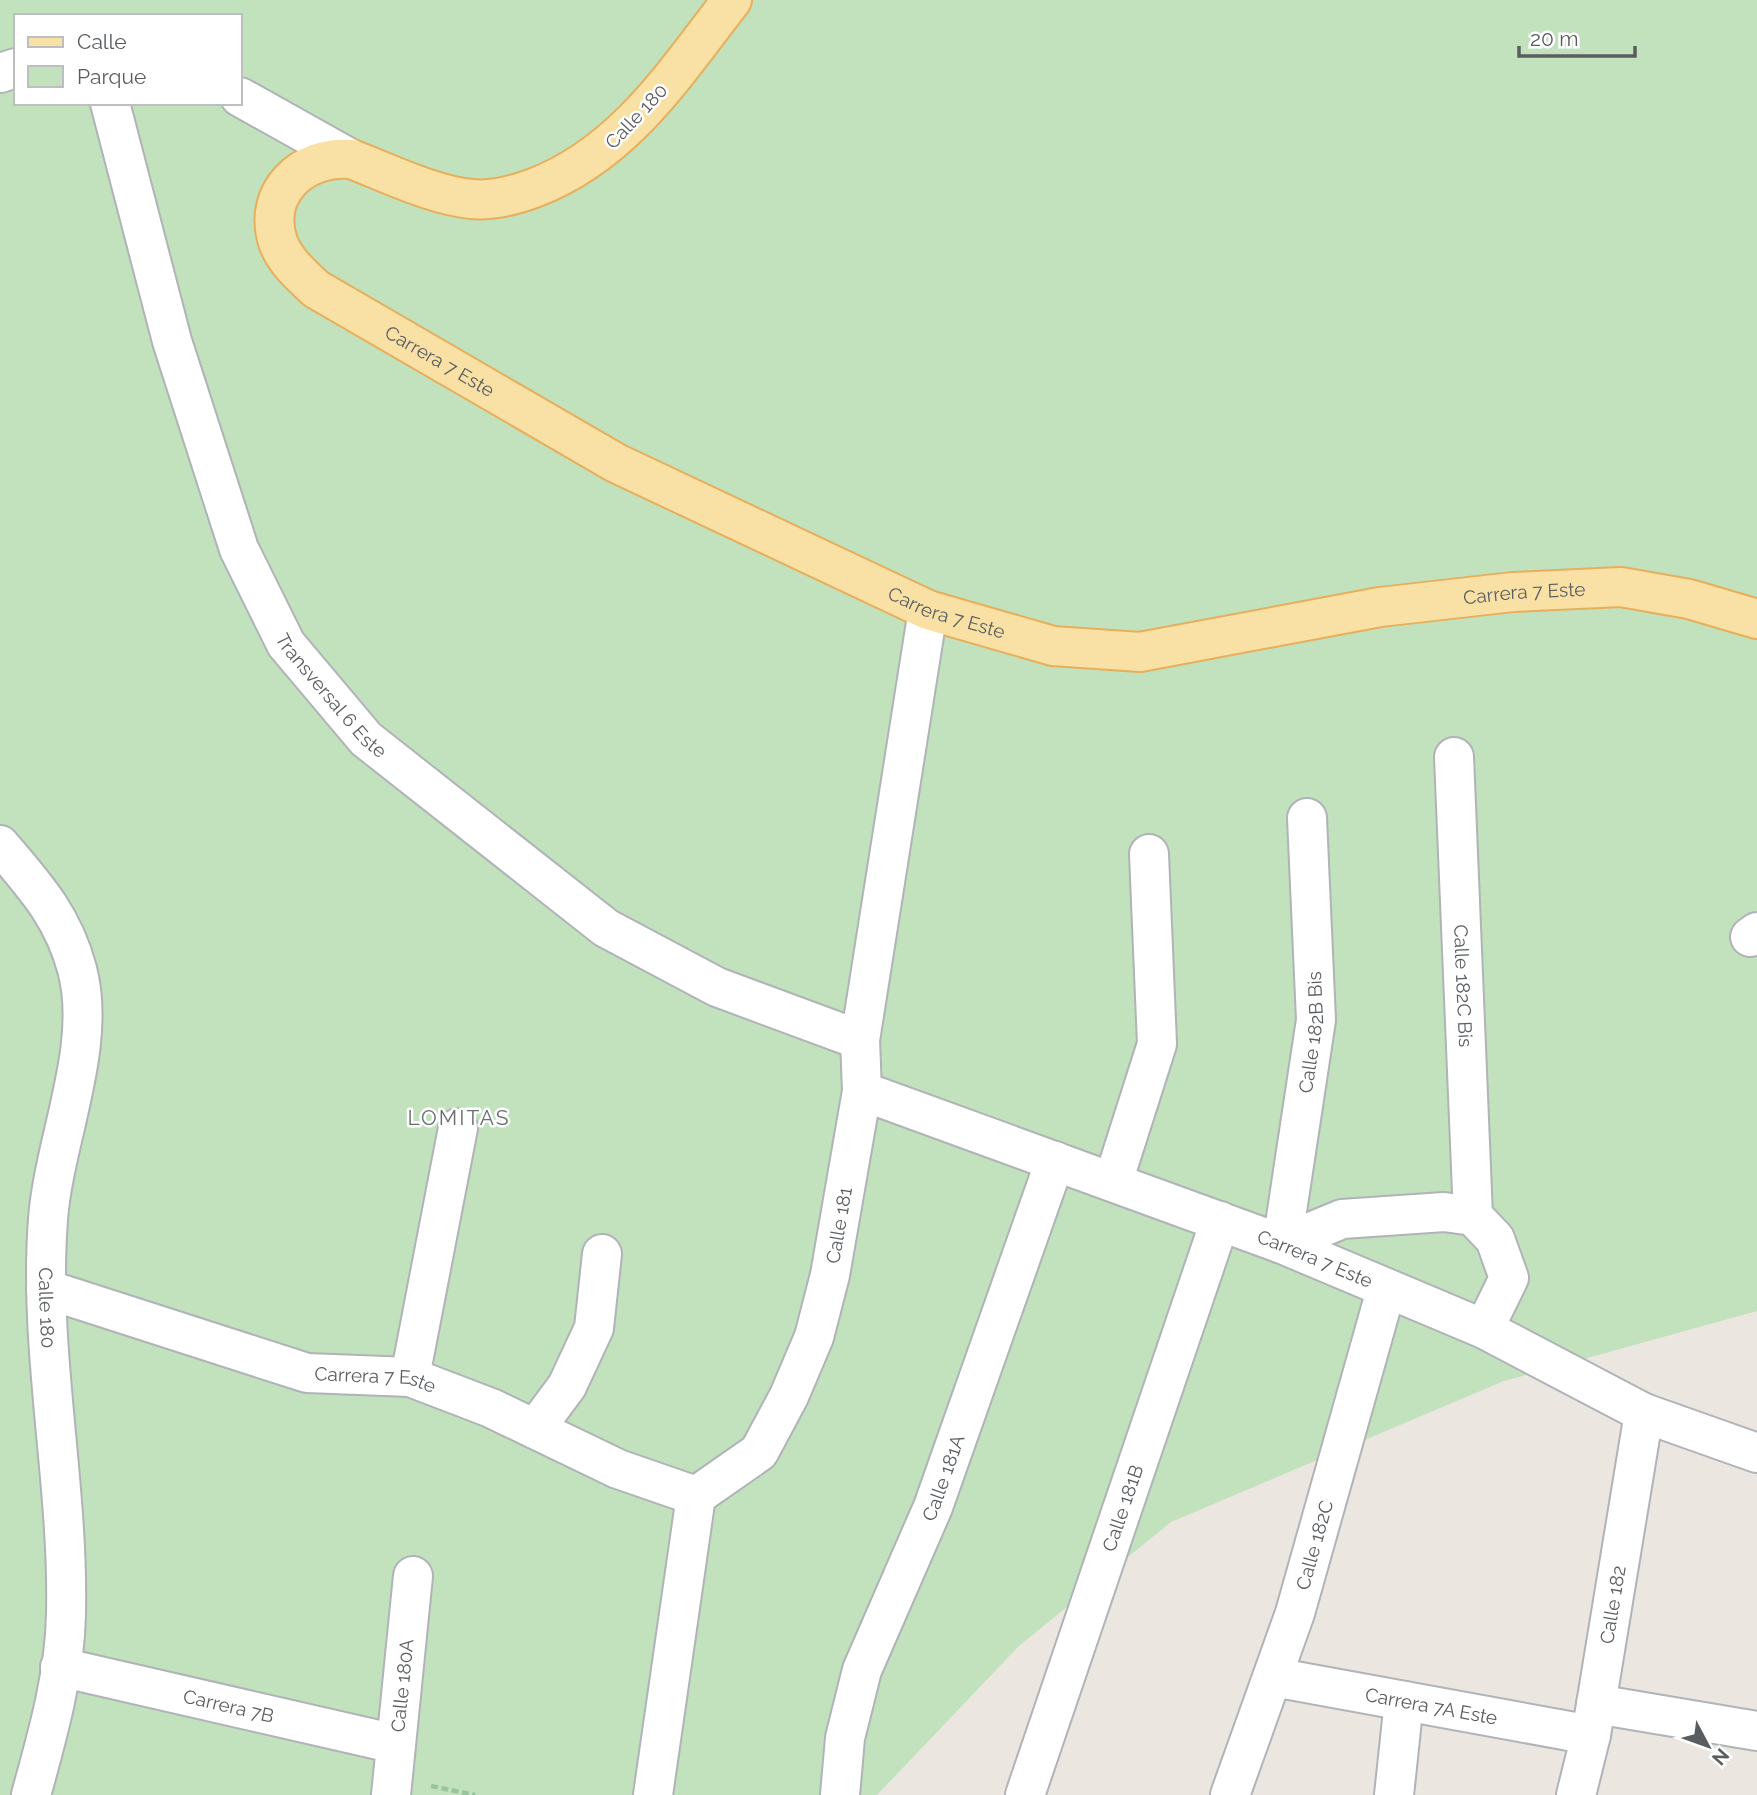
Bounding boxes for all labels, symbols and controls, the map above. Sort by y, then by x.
legend [14,14,242,105]
scale bar [1519,14,1634,58]
text: 20 m [1530,26,1578,51]
text: Calle [77,29,127,54]
text: Parque [77,64,146,89]
street label: Calle 180 [600,79,672,153]
street label: Carrera 7 Este [381,321,498,401]
street label: Carrera 7 Este [1462,578,1586,609]
street label: Carrera 7 Este [885,582,1008,643]
street label: Transversal 6 Este [272,630,391,762]
street label: Calle 182C Bis [1450,924,1477,1048]
street label: Calle 182B Bis [1294,971,1327,1095]
district label: LOMITAS [407,1105,511,1130]
street label: Calle 181 [821,1185,856,1265]
street label: Carrera 7 Este [1254,1225,1376,1292]
street label: Calle 180 [35,1267,60,1349]
street label: Carrera 7 Este [314,1362,439,1397]
street label: Calle 181A [917,1432,969,1524]
street label: Calle 181B [1098,1462,1147,1554]
street label: Calle 182C [1291,1498,1337,1592]
street label: Calle 182 [1595,1564,1630,1645]
street label: Calle 180A [386,1638,418,1733]
street label: Carrera 7A Este [1364,1683,1499,1729]
street label: Carrera 7B [181,1685,276,1727]
north arrow [1673,1711,1743,1781]
text: N [1708,1744,1734,1770]

